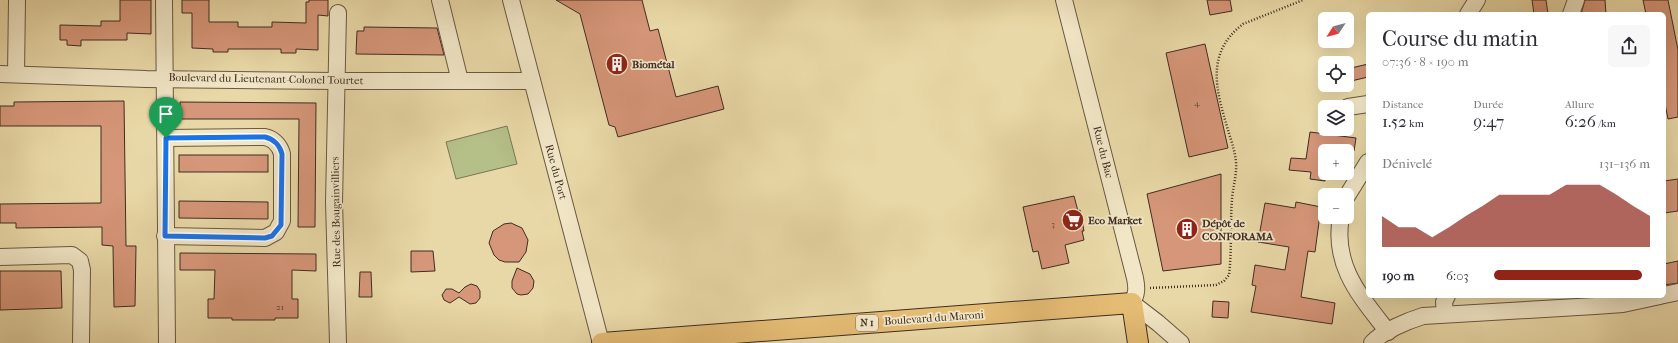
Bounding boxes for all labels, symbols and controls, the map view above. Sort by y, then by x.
north arrow [1318,12,1354,48]
map controls [1318,12,1354,224]
button: share [1608,25,1650,67]
text: Course du matin [1382,26,1538,52]
building icon: Biométal [604,51,630,77]
text: 07:36 · 8 × 190 m [1382,54,1469,69]
button: locate [1318,56,1354,92]
place label: Biométal [632,58,675,71]
street label: Boulevard du Lieutenant-Colonel Tourtet [168,71,364,87]
pin [149,97,183,138]
house number: 4 [1194,98,1200,108]
text: Distance [1382,98,1423,111]
text: Durée [1473,98,1503,111]
text: Allure [1565,98,1594,111]
button: layers [1318,100,1354,136]
icon: arrive [155,103,177,125]
text: 1.52 [1382,111,1407,131]
text: 9:47 [1473,111,1504,131]
text: 6:26 [1565,111,1596,131]
text: km [1407,117,1424,130]
text: /km [1596,117,1616,130]
street label: Rue du Bac [1090,125,1116,180]
street label: Rue du Port [542,143,570,201]
button: + [1318,144,1354,180]
street label: Rue des Bougainvilliers [329,156,343,268]
text: Dénivelé [1382,156,1432,171]
text: 131–136 m [1599,156,1650,171]
button: − [1318,188,1354,224]
supermarket icon: Eco Market [1060,207,1086,233]
place label: Eco Market [1088,214,1143,227]
building icon: Dépôt de CONFORAMA [1174,216,1200,242]
place label: Dépôt de CONFORAMA [1201,217,1274,243]
house number: 3 [1051,219,1055,229]
text: 190 m [1382,268,1414,283]
text: 6:03 [1446,268,1469,283]
house number: 21 [276,302,284,312]
street label: Boulevard du Maroni [884,308,985,328]
road number: N 1 [856,315,878,331]

